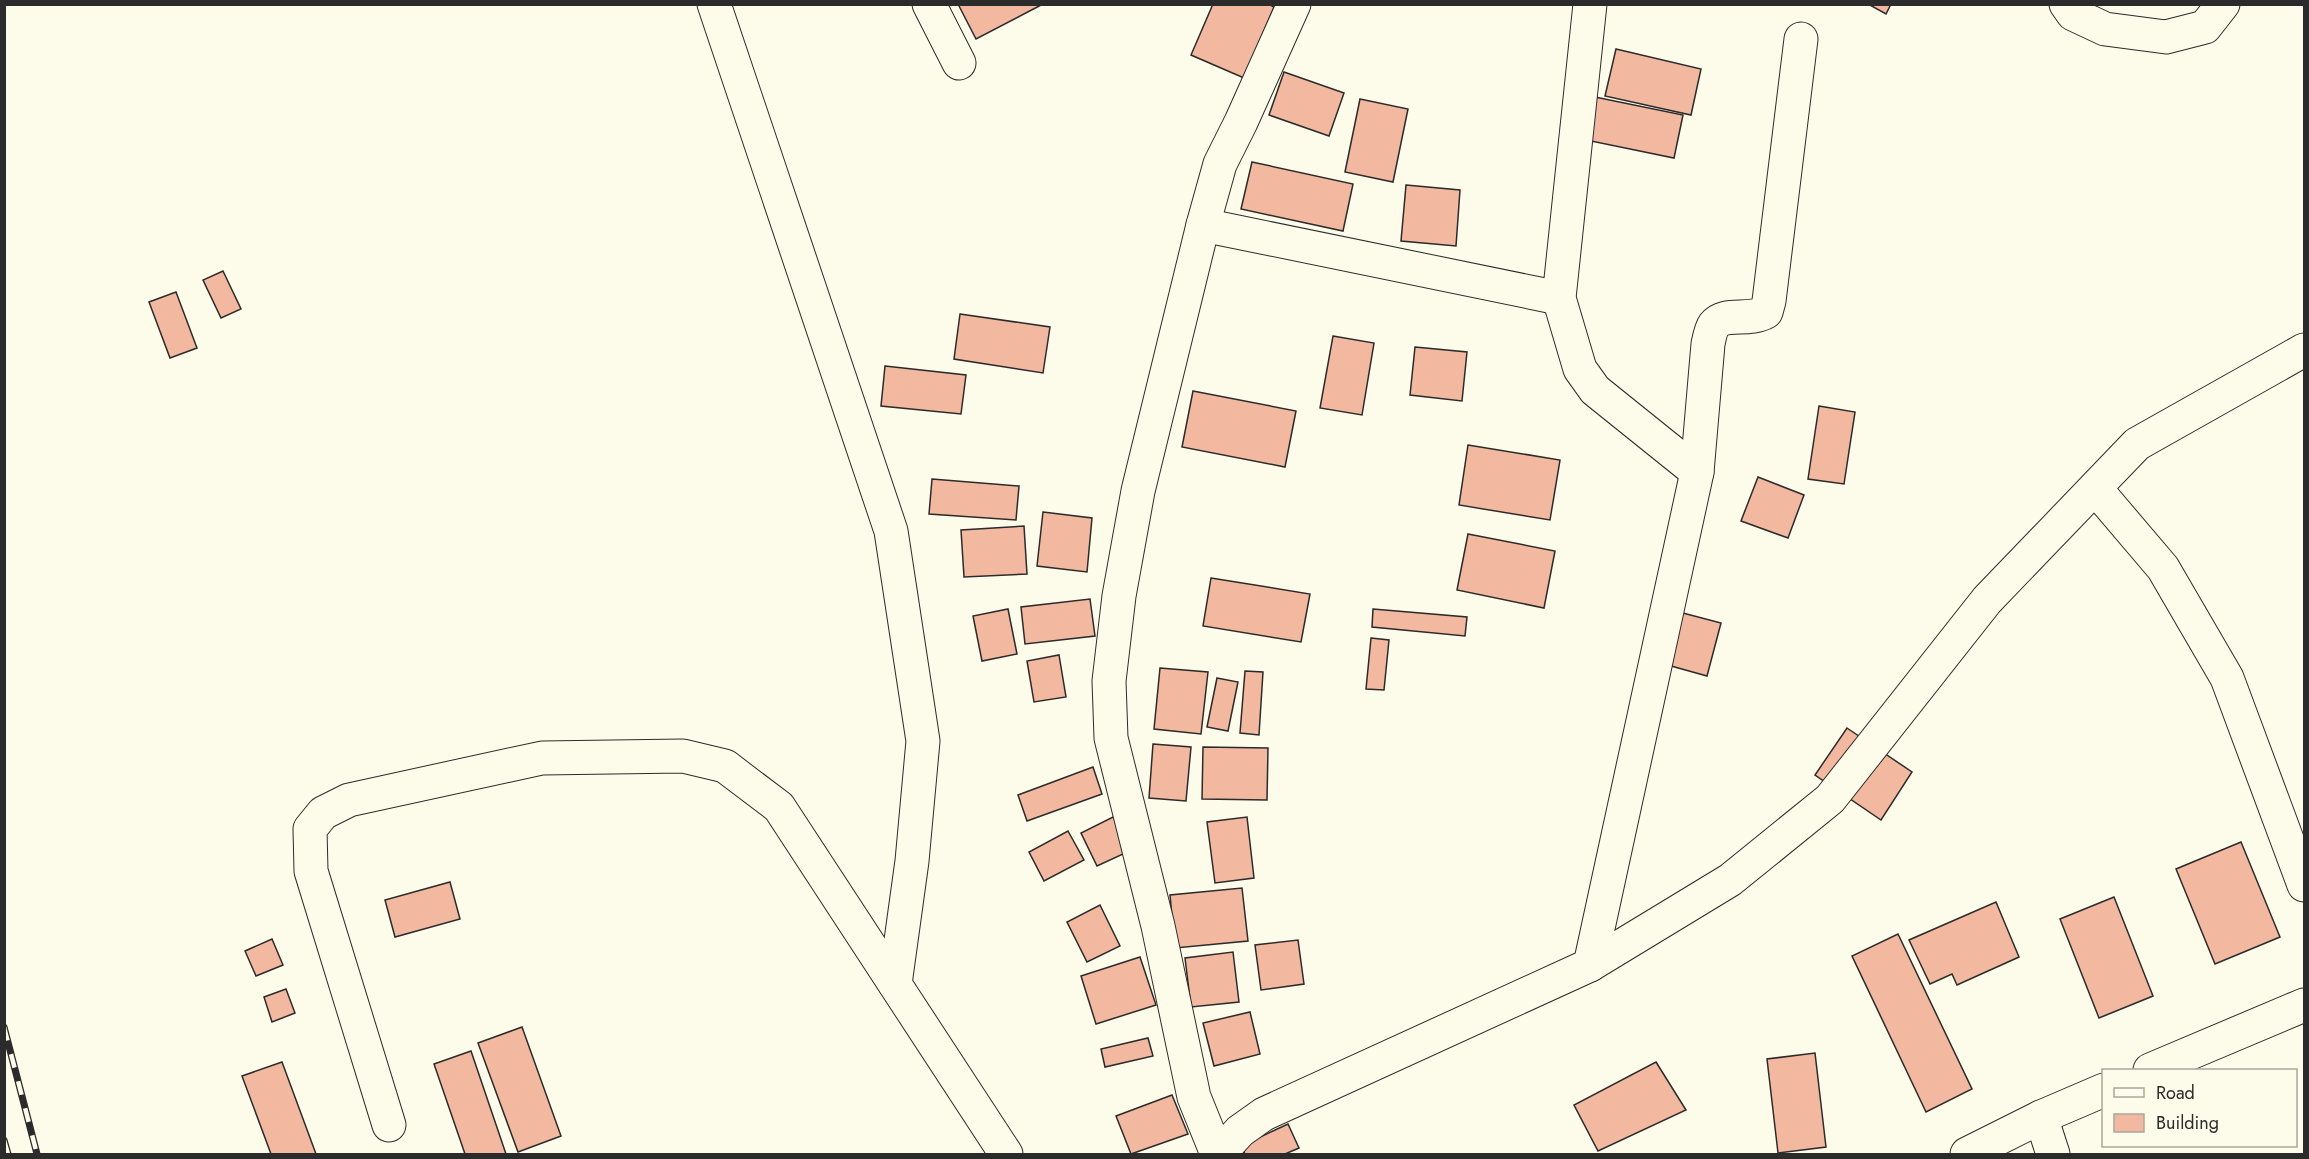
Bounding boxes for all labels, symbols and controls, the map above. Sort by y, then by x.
legend [2102,1069,2297,1147]
text: Road [2156,1080,2195,1106]
text: Building [2156,1110,2219,1136]

